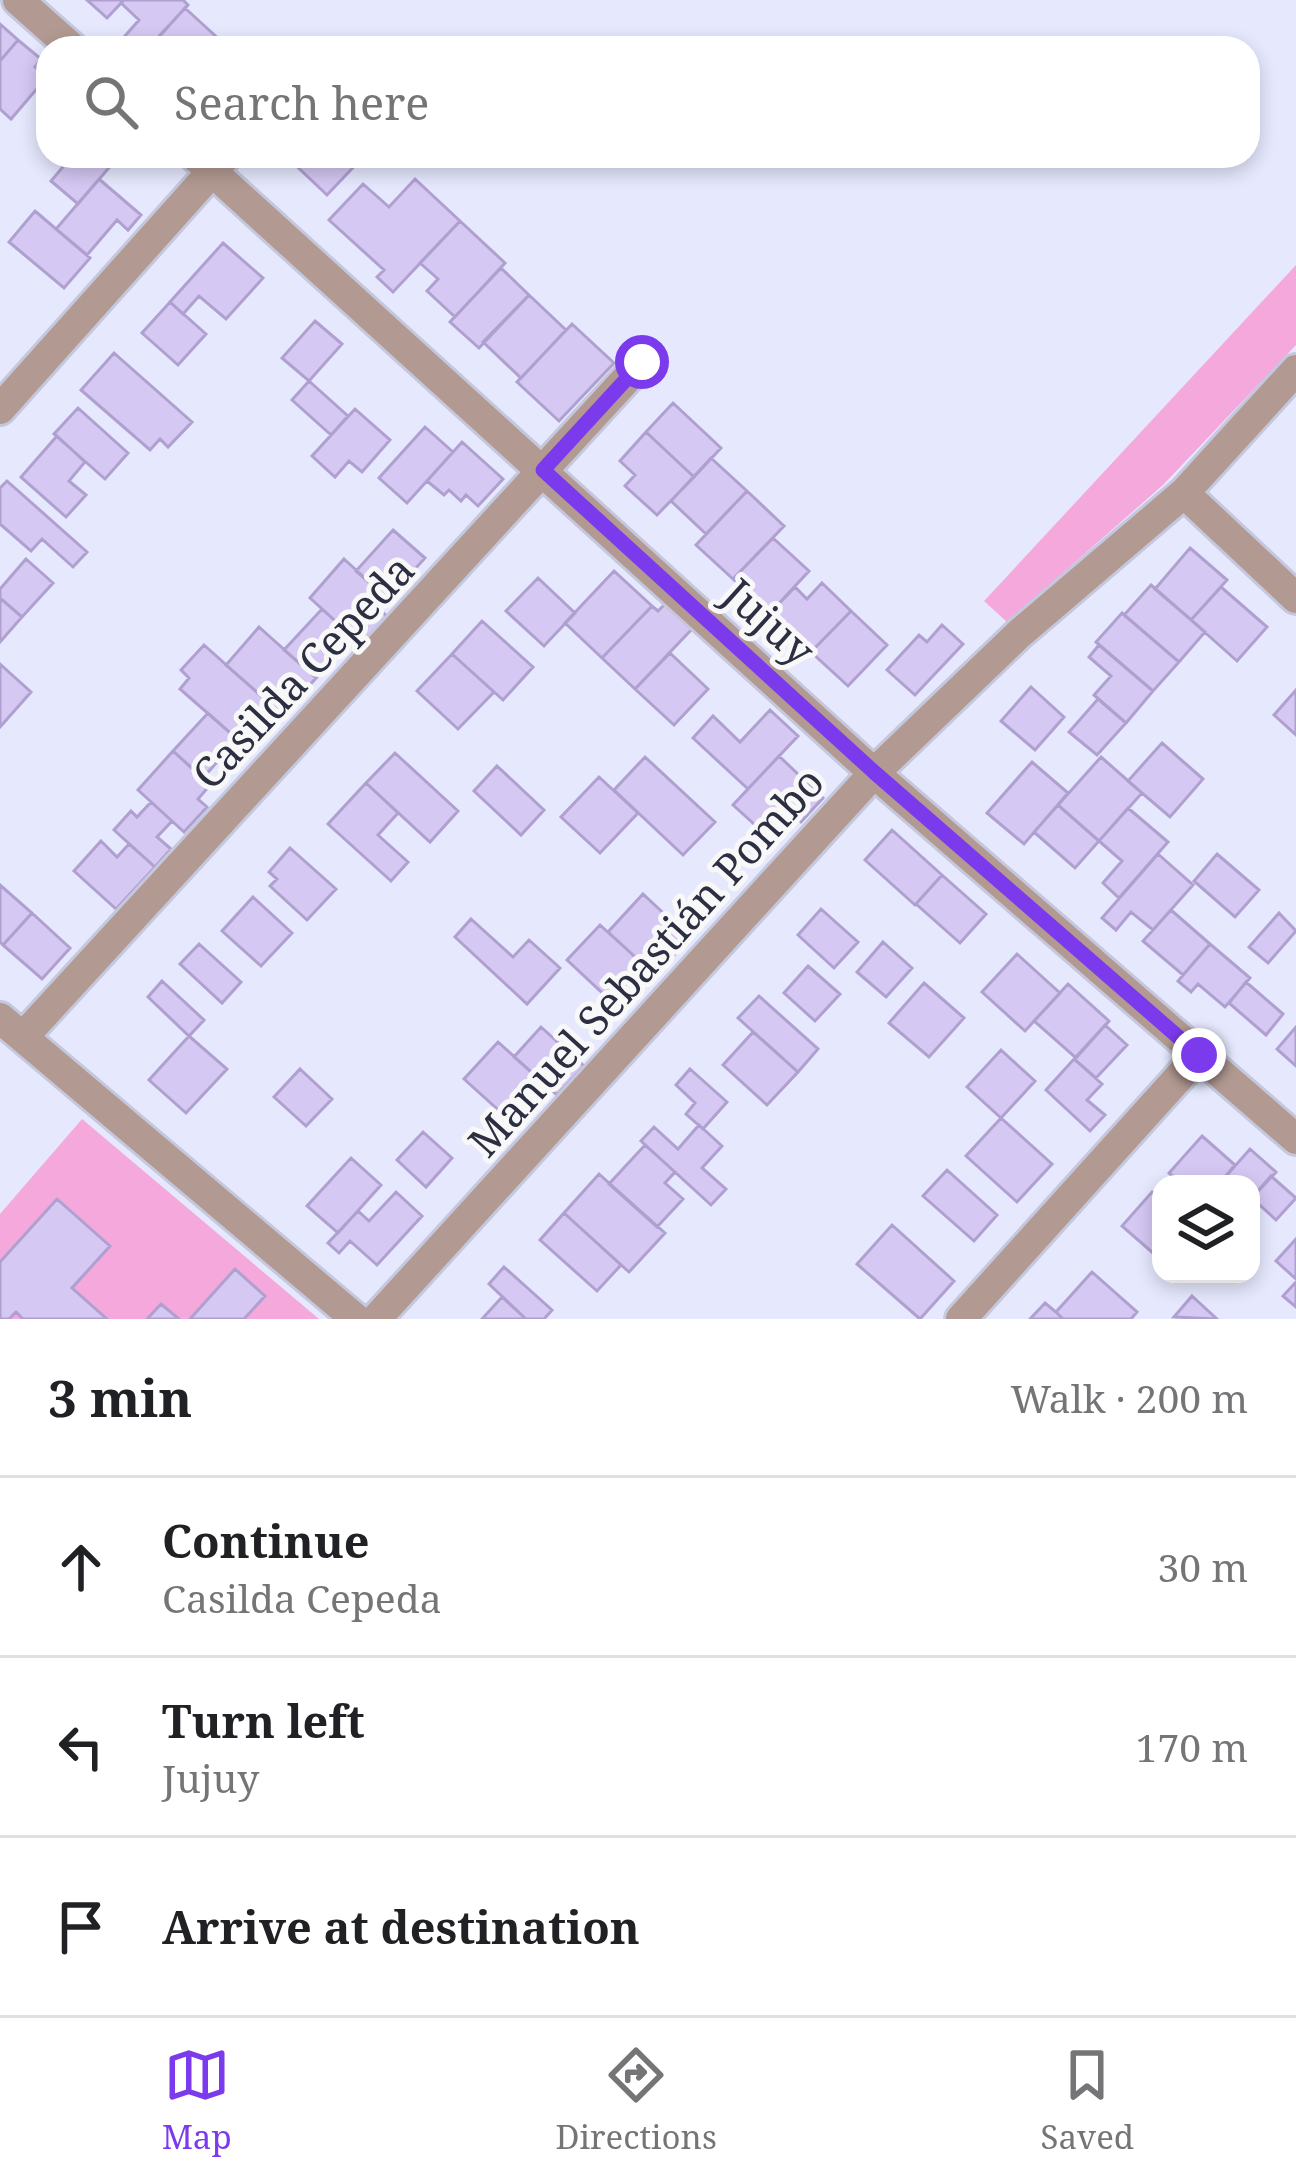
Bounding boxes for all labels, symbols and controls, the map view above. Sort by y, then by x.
search box [36,36,1260,168]
icon: search [78,69,144,135]
text: Search here [174,72,429,133]
route start [615,335,669,389]
street label: Casilda Cepeda [178,541,426,801]
street label: Jujuy [711,564,828,677]
street label: Manuel Sebastián Pombo [454,754,836,1168]
route end [1172,1028,1226,1082]
map controls [1152,1175,1260,1283]
button: layers [1152,1175,1260,1283]
text: 3 min [48,1362,192,1432]
text: Walk · 200 m [1011,1371,1248,1424]
text: Continue [162,1510,370,1571]
icon: ahead [48,1534,114,1600]
text: 30 m [1157,1540,1248,1593]
text: Casilda Cepeda [162,1571,442,1624]
text: Turn left [162,1690,365,1751]
icon: left [48,1714,114,1780]
text: 170 m [1136,1720,1248,1773]
text: Jujuy [162,1751,259,1804]
icon: arrive [48,1894,114,1960]
text: Arrive at destination [162,1896,640,1957]
tab: Map [162,2042,232,2159]
tab: Directions [555,2042,717,2159]
tab: Saved [1041,2042,1134,2159]

